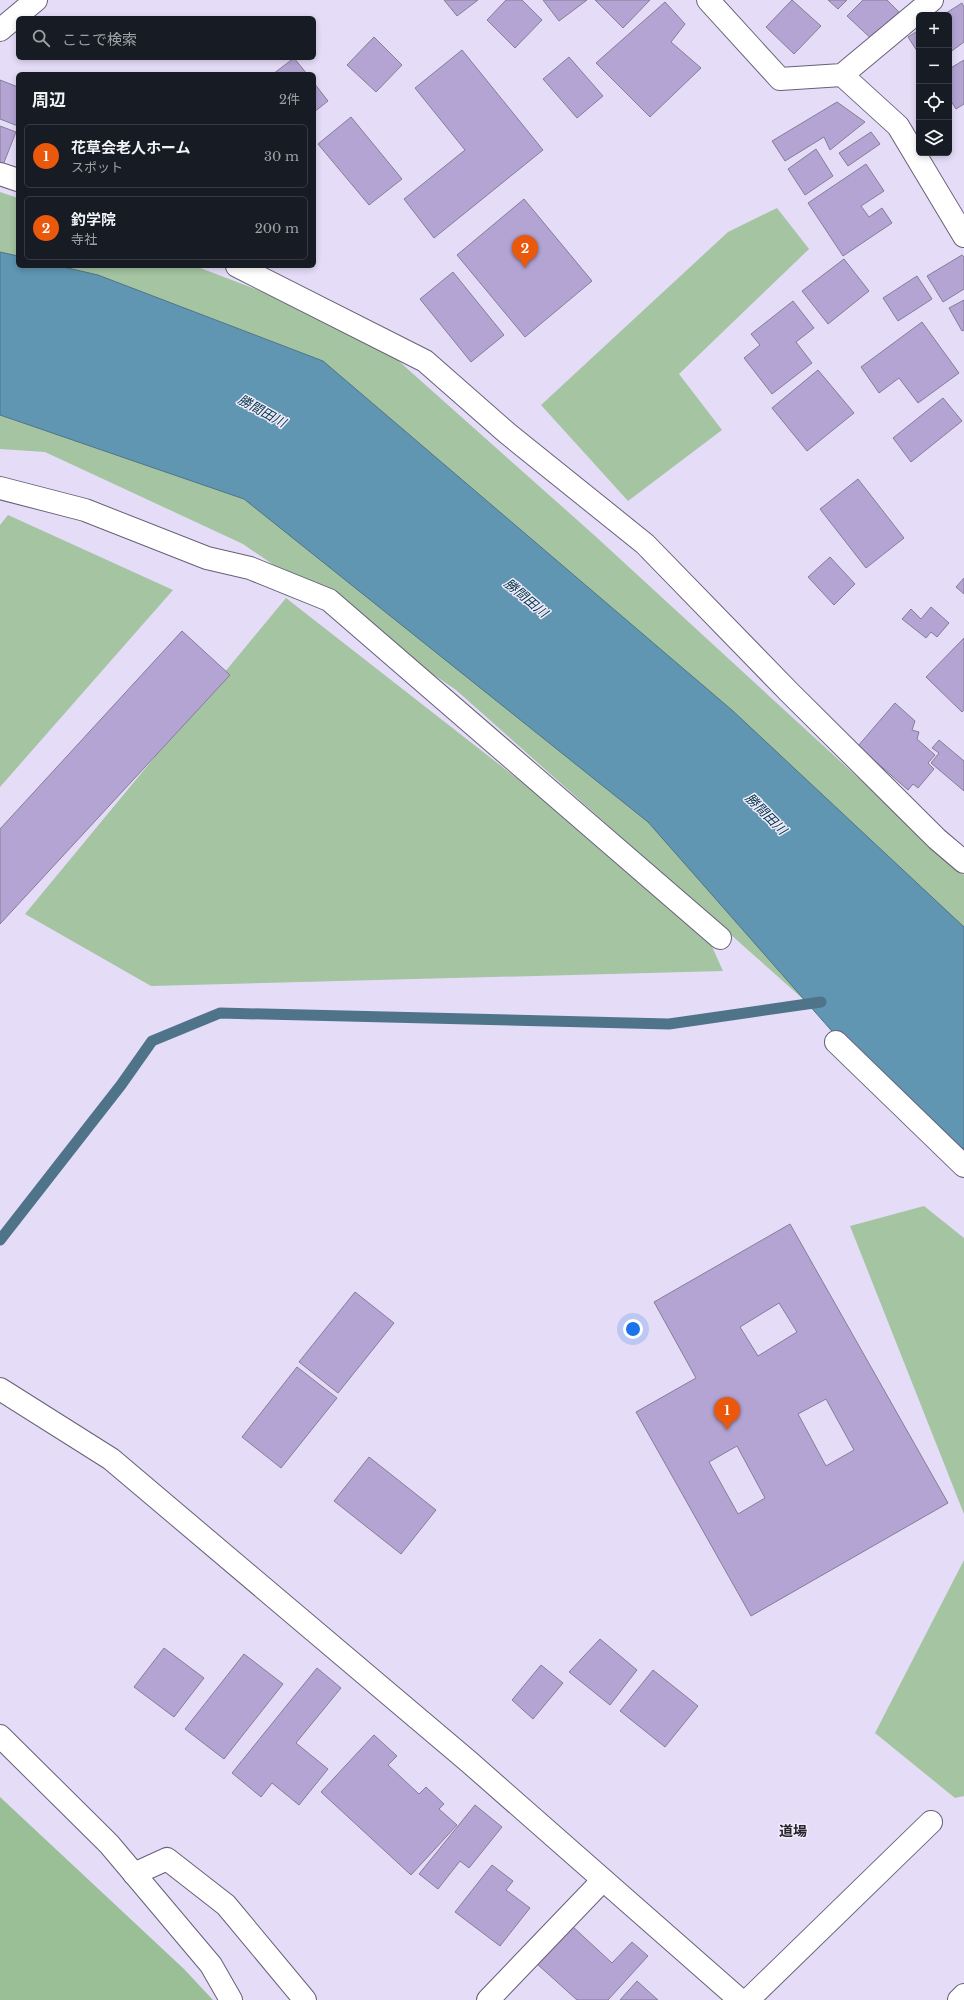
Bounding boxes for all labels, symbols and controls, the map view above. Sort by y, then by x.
map controls [916,12,952,156]
button: + [916,12,952,48]
search box [16,16,316,60]
icon: search [30,27,52,49]
text: ここで検索 [62,30,137,49]
button: − [916,48,952,84]
button: locate [916,84,952,120]
text: 周辺 [32,90,66,111]
text: 2件 [279,91,300,108]
button: layers [916,120,952,156]
text: 花草会老人ホーム [71,138,191,157]
text: 1 [43,148,49,165]
text: 30 m [264,148,299,165]
text: スポット [71,159,123,176]
text: 釣学院 [71,210,116,229]
text: 2 [42,220,50,237]
text: 200 m [255,220,299,237]
text: 寺社 [71,231,97,248]
pin: 2 [512,235,538,268]
water label: 勝間田川 [235,391,291,432]
water label: 勝間田川 [501,575,553,623]
water label: 勝間田川 [742,790,792,840]
your location [623,1319,643,1339]
pin: 1 [714,1397,740,1430]
district label: 道場 [779,1822,807,1840]

